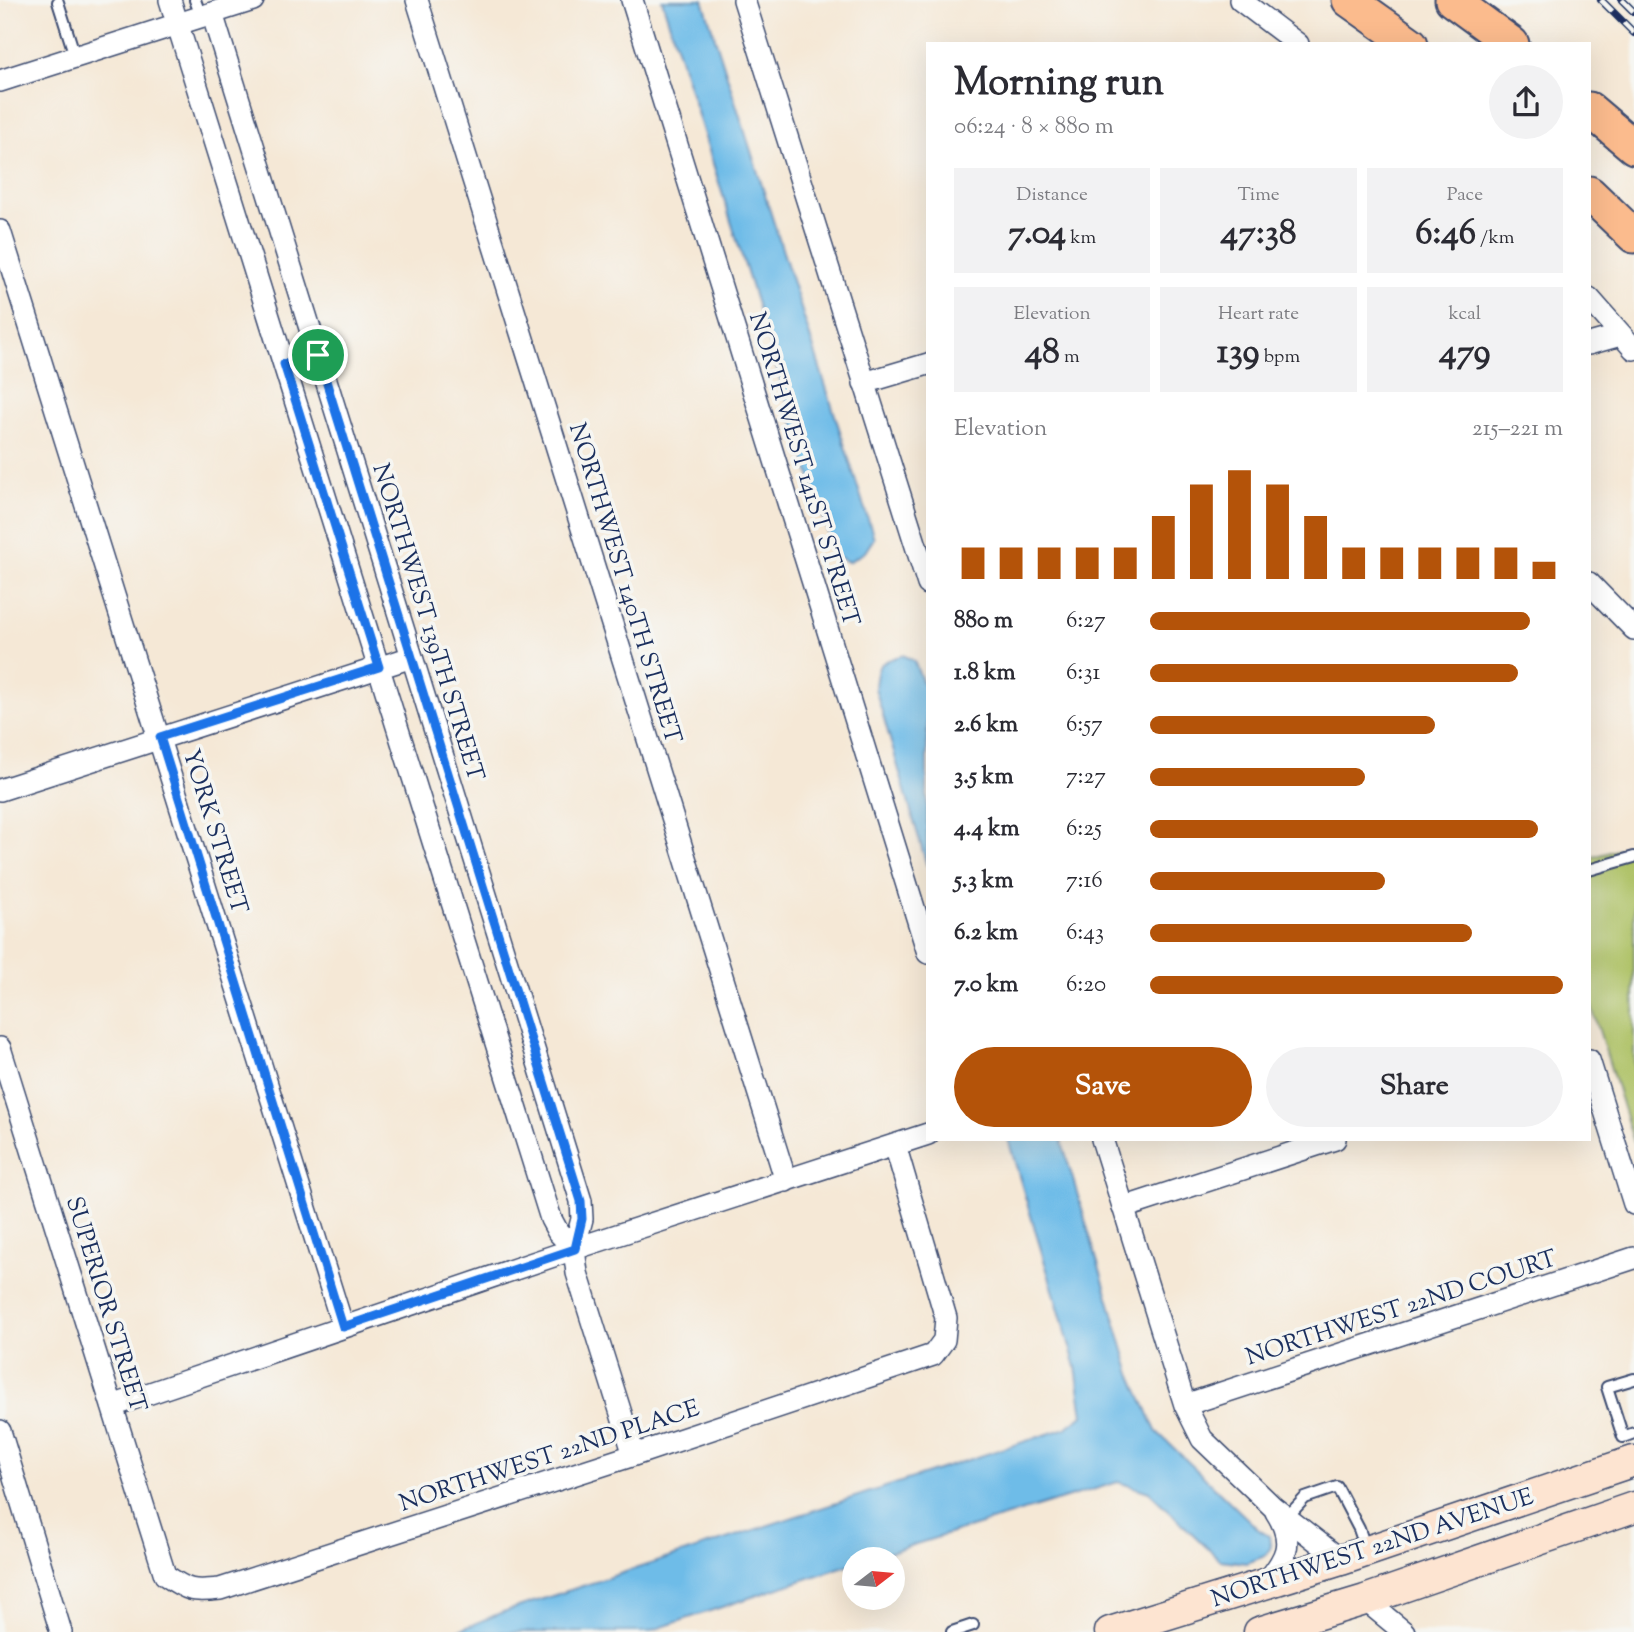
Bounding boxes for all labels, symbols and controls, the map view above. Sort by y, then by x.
text: Morning run [954,58,1164,112]
button: share [1489,65,1563,139]
text: 06:24 · 8 × 880 m [954,111,1114,144]
text: Distance [1016,182,1088,209]
text: Time [1237,182,1280,209]
text: Pace [1447,182,1483,209]
text: 7.04 [1008,209,1066,260]
text: 47:38 [1221,209,1296,260]
text: 6:46 [1415,209,1476,260]
text: km [1066,225,1096,252]
text: /km [1476,225,1514,252]
text: Elevation [1014,301,1091,328]
text: Heart rate [1218,301,1299,328]
text: kcal [1448,301,1481,328]
street label: NORTHWEST 141ST STREET [739,308,867,631]
pin [288,325,348,385]
text: 48 [1025,328,1060,379]
text: 139 [1217,328,1260,379]
text: 479 [1439,328,1491,379]
icon: arrive [299,336,337,374]
text: m [1060,344,1080,371]
text: bpm [1260,344,1300,371]
text: Elevation [954,413,1047,446]
text: 215–221 m [1472,413,1563,446]
street label: NORTHWEST 140TH STREET [559,419,689,748]
street label: NORTHWEST 139TH STREET [363,460,492,786]
text: 880 m [954,605,1013,638]
text: 6:27 [1066,605,1105,638]
text: 1.8 km [954,657,1016,690]
text: 6:31 [1066,657,1100,690]
text: 2.6 km [954,709,1018,742]
text: 6:57 [1066,709,1103,742]
street label: YORK STREET [173,745,255,918]
text: 3.5 km [954,761,1013,794]
text: 7:27 [1066,761,1106,794]
text: 4.4 km [954,813,1019,846]
text: 6:25 [1066,813,1102,846]
text: 5.3 km [954,865,1013,898]
text: 7:16 [1066,865,1103,898]
text: 6.2 km [954,917,1018,950]
text: 6:43 [1066,917,1104,950]
text: 7.0 km [954,969,1018,1002]
text: 6:20 [1066,969,1106,1002]
button: Save [954,1047,1252,1127]
button: Share [1266,1047,1563,1127]
street label: SUPERIOR STREET [56,1192,154,1417]
street label: NORTHWEST 22ND COURT [1242,1242,1562,1375]
street label: NORTHWEST 22ND PLACE [395,1392,705,1522]
street label: NORTHWEST 22ND AVENUE [1207,1481,1539,1617]
north arrow [842,1547,905,1610]
map controls [842,1547,905,1610]

